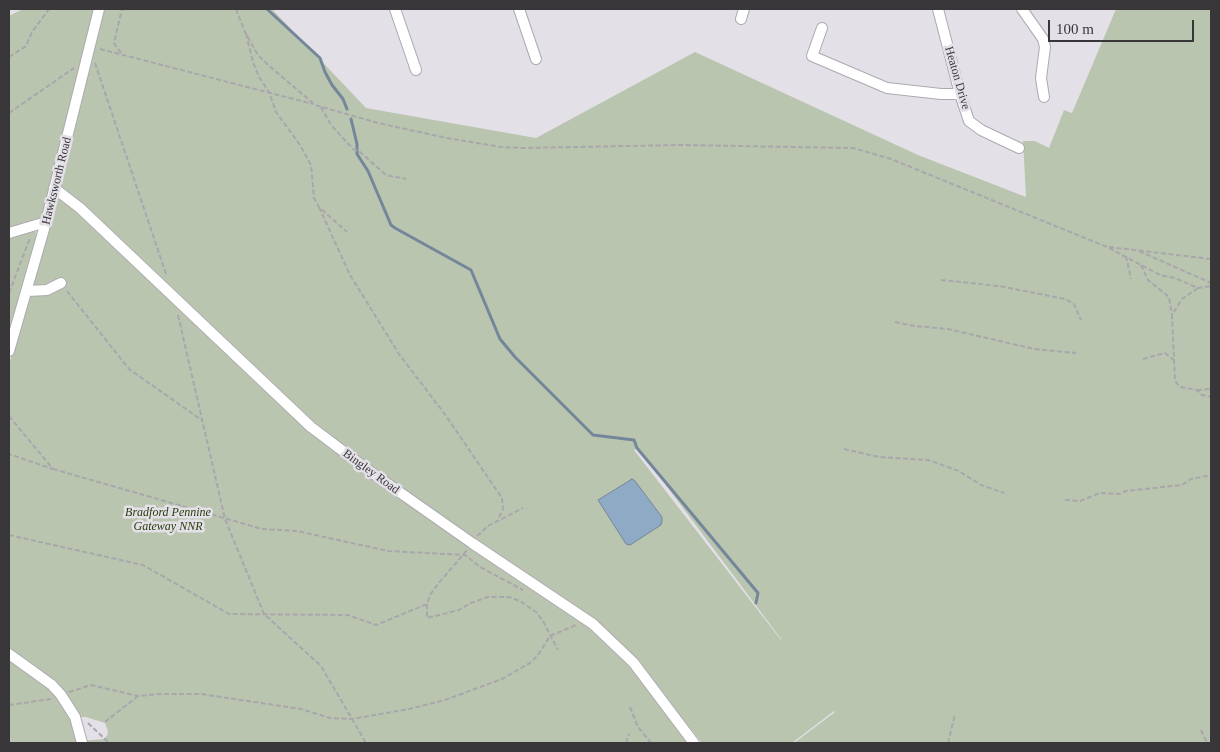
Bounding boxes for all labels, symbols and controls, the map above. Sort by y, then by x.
scale bar [1050,10,1196,42]
text: 100 m [1056,21,1094,37]
street label: Heaton Drive [941,45,973,111]
street label: Hawksworth Road [39,136,75,226]
street label: Bingley Road [340,447,402,497]
park label: Bradford Pennine Gateway NNR [125,506,211,534]

